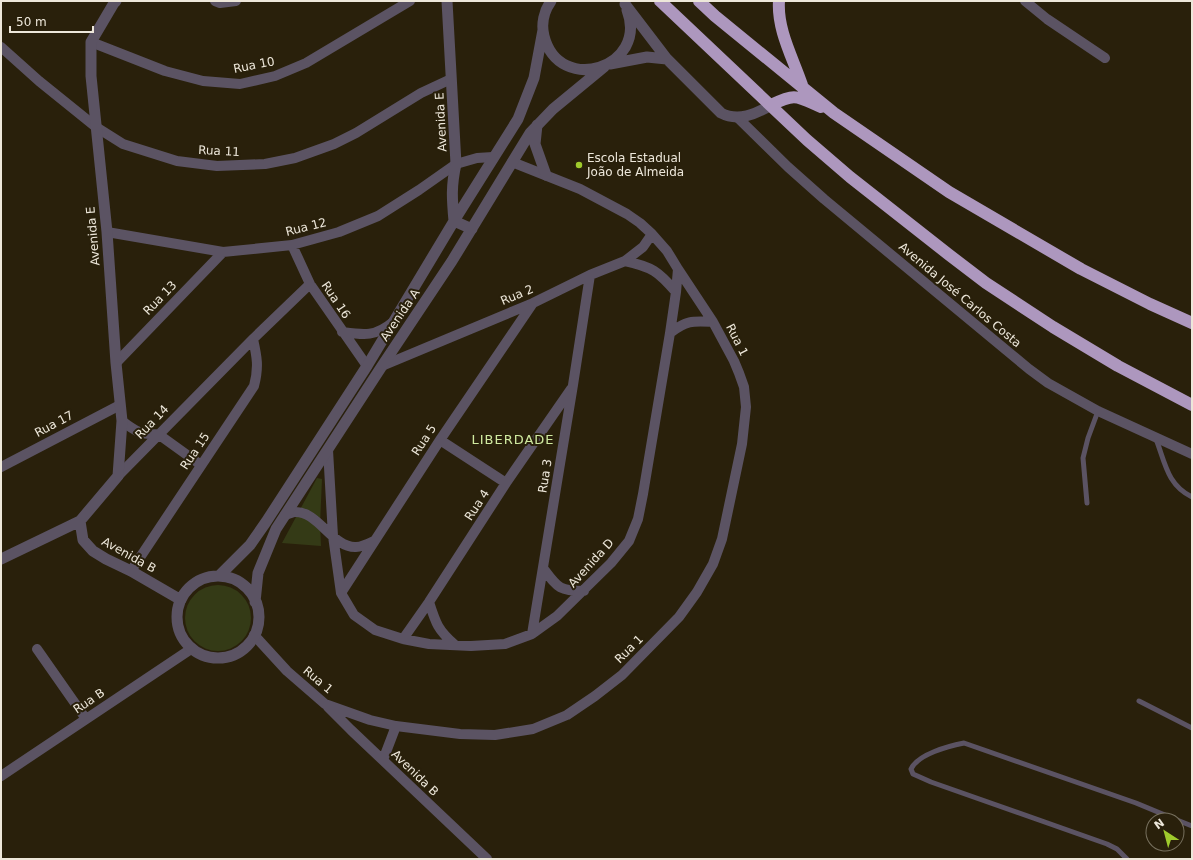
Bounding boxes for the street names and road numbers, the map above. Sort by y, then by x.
street label: Rua 10 [232,54,276,76]
street label: Avenida E [432,92,450,152]
street label: Rua 11 [198,143,240,159]
street label: Avenida E [83,206,103,266]
street label: Rua 12 [284,215,328,239]
street label: Avenida José Carlos Costa [896,240,1024,350]
street label: Rua 13 [140,278,180,318]
street label: Rua 16 [318,279,354,321]
street label: Rua 2 [499,282,535,308]
street label: Avenida A [377,286,423,344]
street label: Rua 1 [723,322,751,358]
street label: Rua 14 [132,402,172,442]
street label: Rua 17 [32,408,76,440]
street label: Rua 5 [409,422,439,458]
street label: Rua 15 [177,430,213,472]
street label: Rua 3 [535,458,555,494]
street label: Rua 4 [462,487,492,523]
street label: Avenida B [99,534,159,576]
street label: Avenida D [565,536,617,590]
street label: Rua 1 [612,632,646,666]
street label: Rua 1 [300,664,336,696]
street label: Rua B [71,685,107,717]
street label: Avenida B [389,747,441,799]

